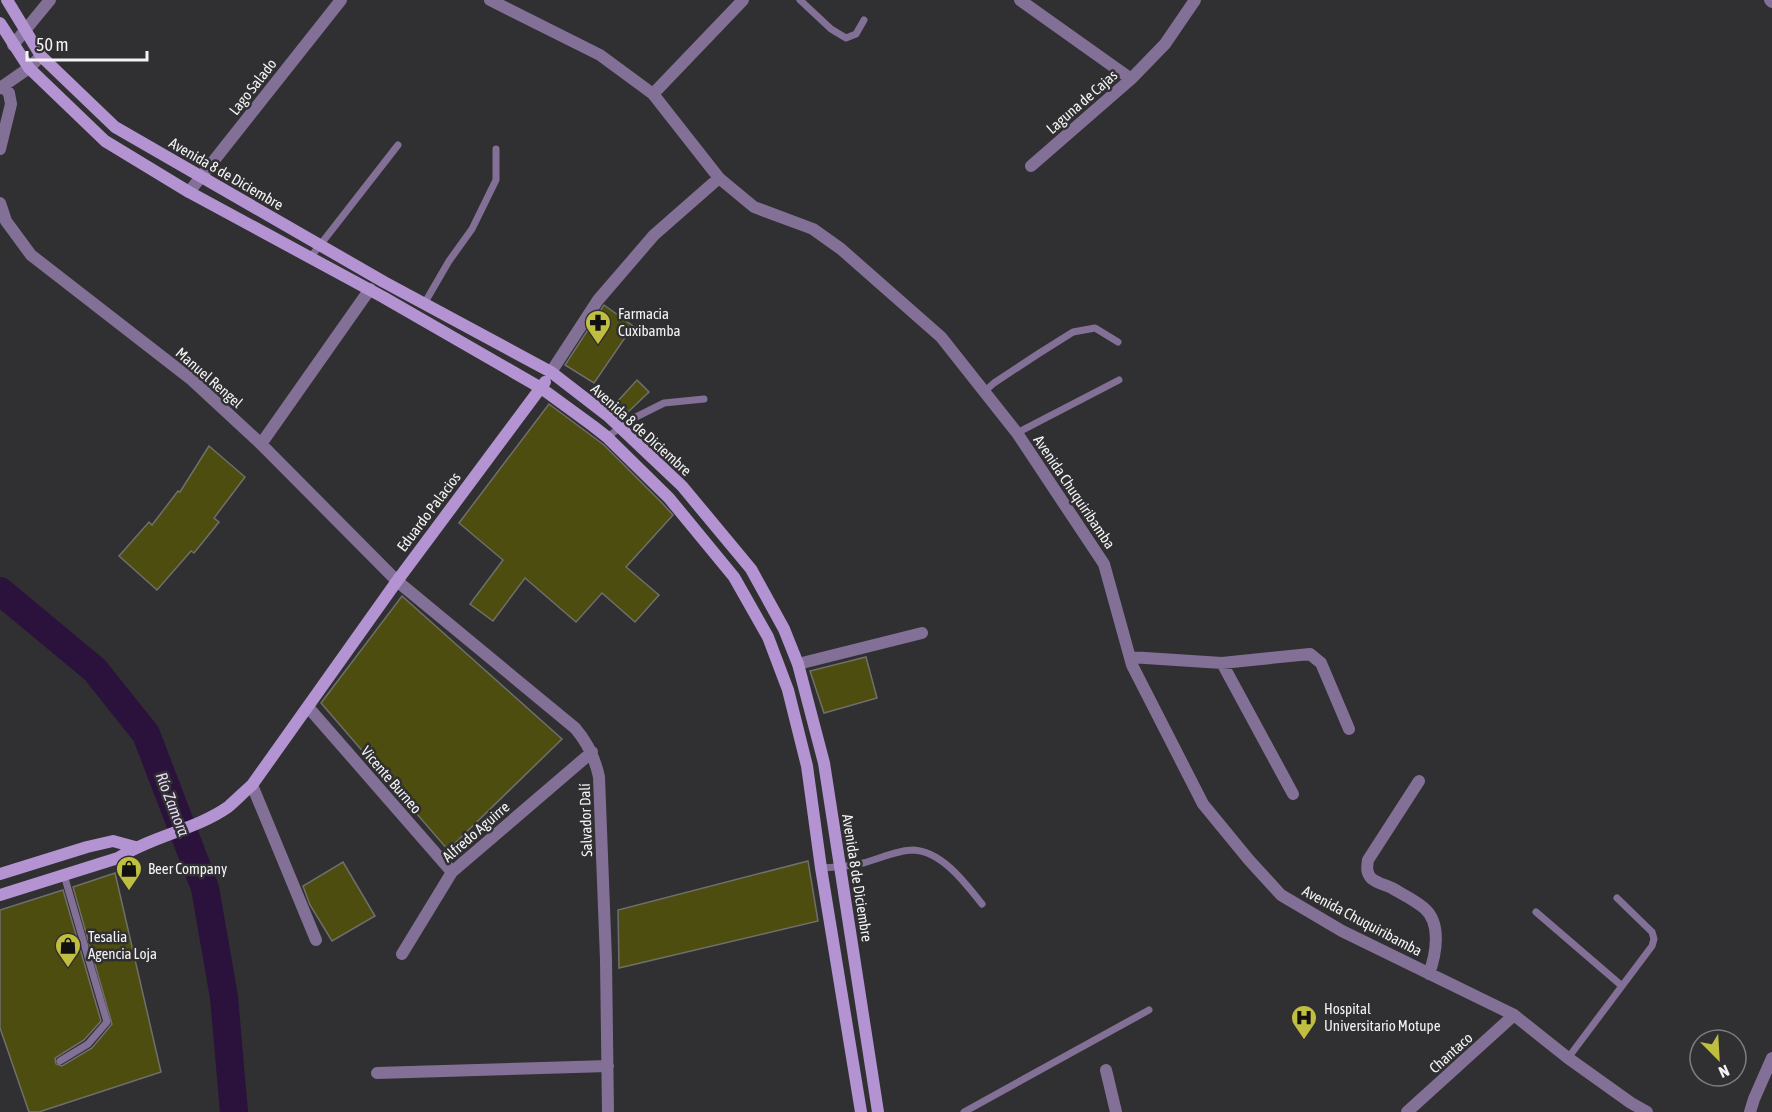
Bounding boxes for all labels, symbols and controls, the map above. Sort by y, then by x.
scale bar [27,24,147,62]
text: 50 m [36,34,68,55]
street label: Lago Salado [225,55,280,118]
street label: Laguna de Cajas [1043,66,1121,137]
street label: Avenida 8 de Diciembre [166,134,286,213]
place label: Farmacia Cuxibamba [618,305,681,339]
pharmacy icon: Farmacia Cuxibamba [583,308,613,346]
street label: Manuel Rengel [172,344,246,411]
street label: Avenida 8 de Diciembre [588,380,695,479]
street label: Avenida Chuquiribamba [1030,432,1119,552]
street label: Eduardo Palacios [393,469,464,555]
street label: Vicente Burneo [358,743,425,817]
water label: Río Zamora [153,770,194,839]
street label: Salvador Dalí [576,782,595,857]
street label: Alfredo Aguirre [439,798,513,865]
street label: Avenida 8 de Diciembre [839,813,876,943]
shop icon: Beer Company [114,854,144,892]
place label: Beer Company [148,860,227,877]
street label: Avenida Chuquiribamba [1300,882,1425,959]
place label: Tesalia Agencia Loja [88,928,157,962]
shop icon: Tesalia Agencia Loja [53,931,83,969]
place label: Hospital Universitario Motupe [1324,1000,1441,1034]
hospital icon: Hospital Universitario Motupe [1289,1003,1319,1041]
north arrow [1688,1028,1748,1088]
street label: Chantaco [1426,1029,1476,1076]
text: N [1716,1062,1732,1082]

